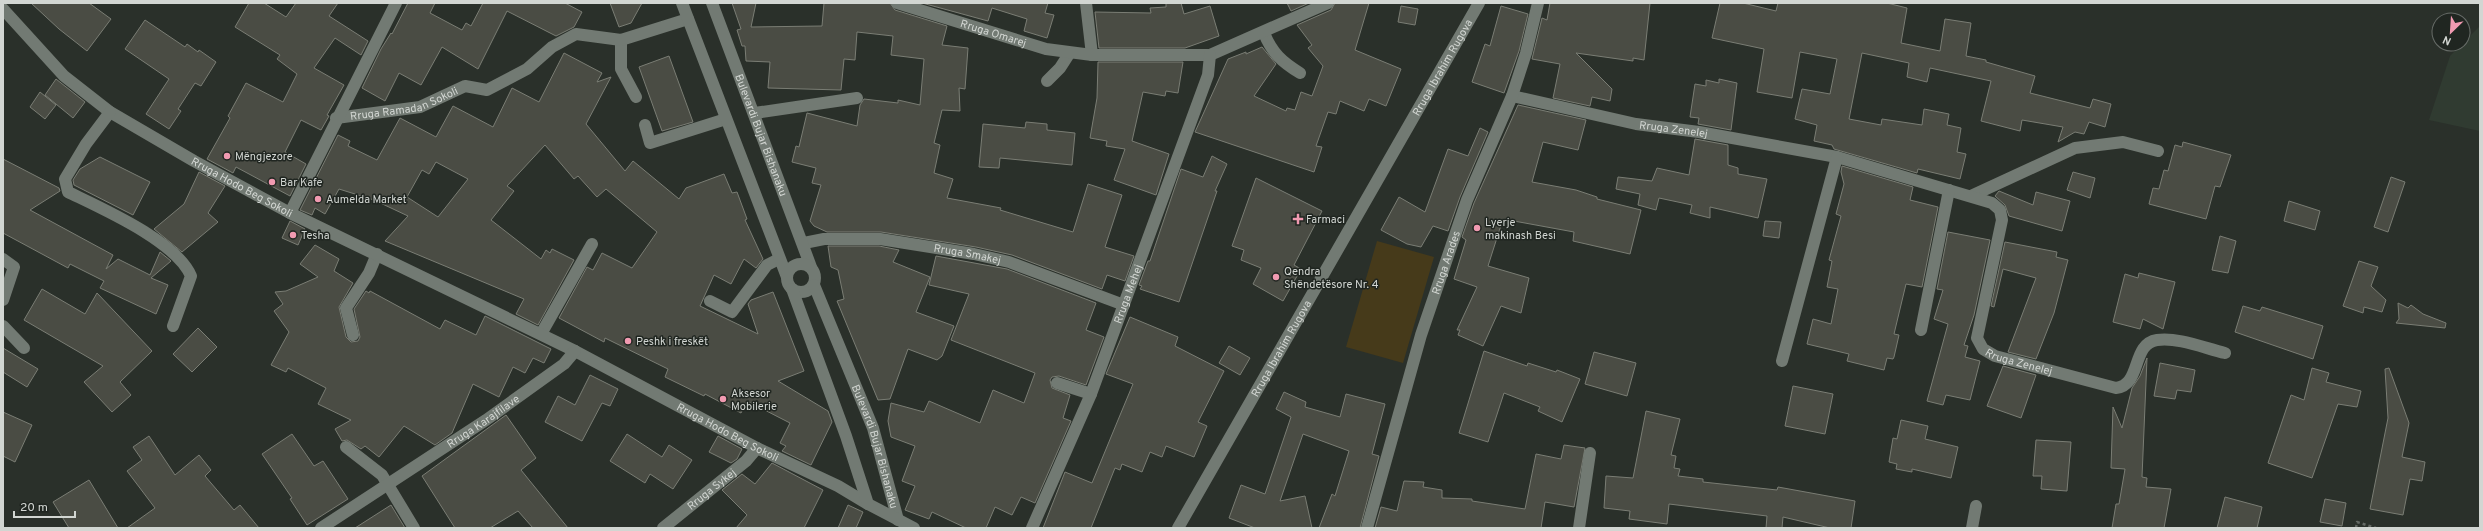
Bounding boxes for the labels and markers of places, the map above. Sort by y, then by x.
place label: Mëngjezore [235,150,293,164]
marker: Mëngjezore [222,151,232,161]
place label: Bar Kafe [280,176,322,190]
marker: Bar Kafe [267,177,277,187]
place label: Aumelda Market [326,193,407,207]
marker: Aumelda Market [313,194,323,204]
place label: Farmaci [1306,213,1345,227]
marker: Farmaci [1293,214,1303,224]
place label: Lyerje makinash Besi [1485,216,1556,243]
marker: Lyerje makinash Besi [1472,223,1482,233]
place label: Tesha [301,229,330,243]
marker: Tesha [288,230,298,240]
place label: Qendra Shëndetësore Nr. 4 [1284,265,1379,292]
marker: Qendra Shëndetësore Nr. 4 [1271,272,1281,282]
place label: Peshk i freskët [636,335,708,349]
marker: Peshk i freskët [623,336,633,346]
place label: Aksesor Mobilerie [731,387,777,414]
marker: Aksesor Mobilerie [718,394,728,404]

